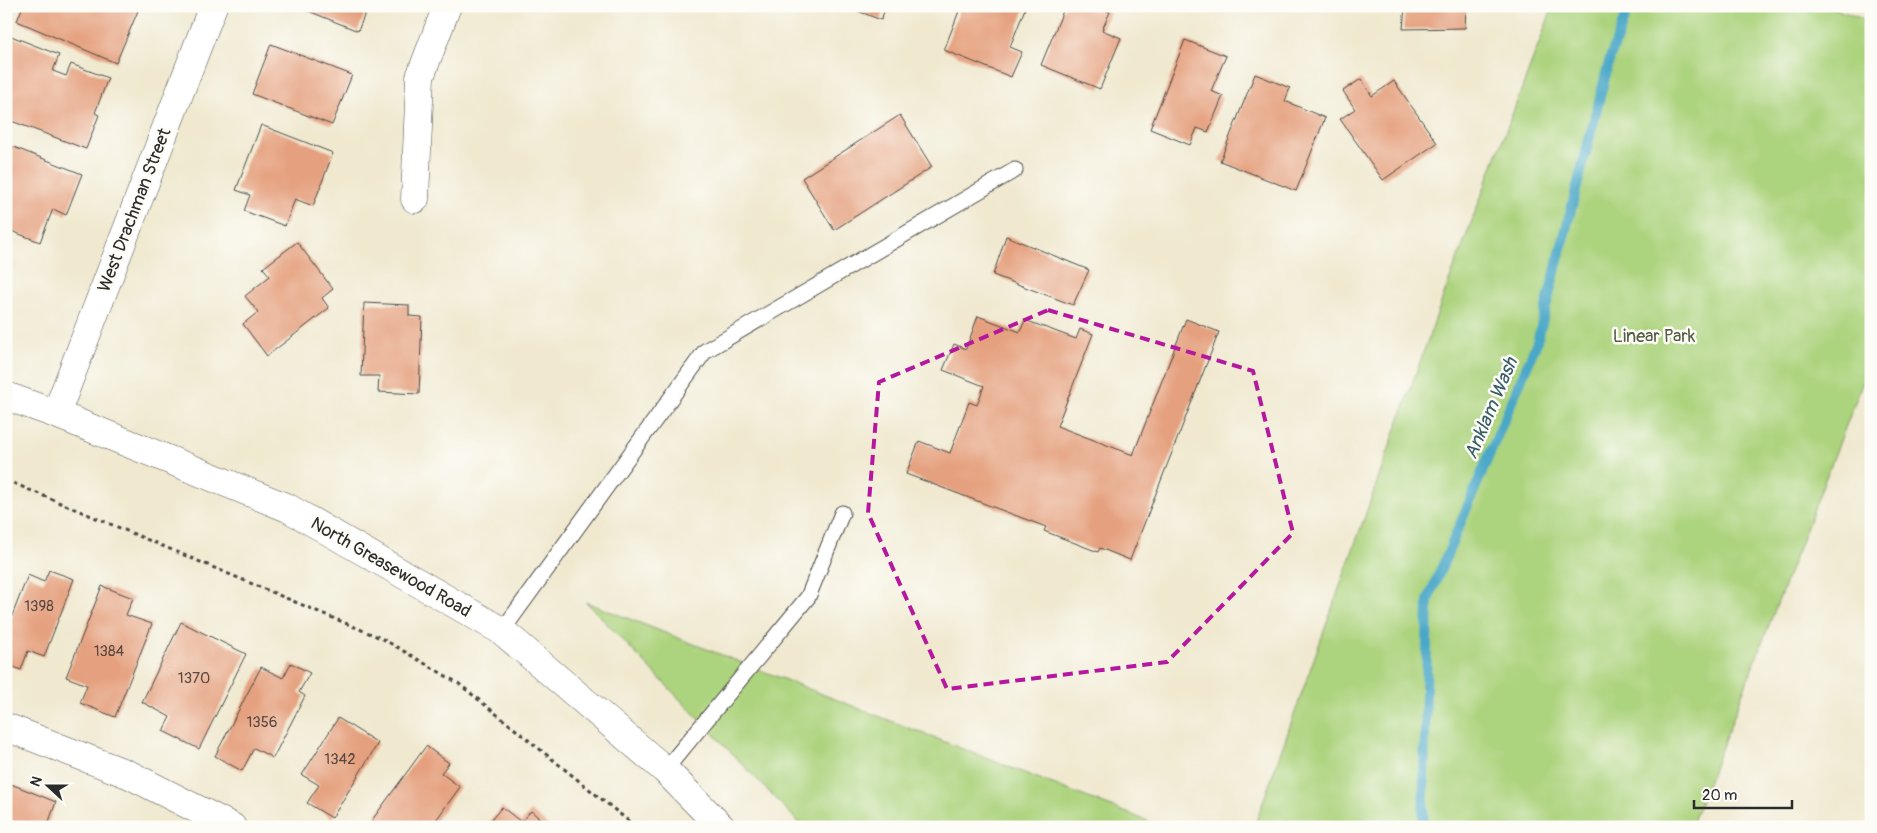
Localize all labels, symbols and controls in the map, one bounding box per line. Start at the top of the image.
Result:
street label: West Drachman Street [93,124,177,295]
park label: Linear Park [1613,325,1696,348]
water label: Anklam Wash [1459,353,1523,463]
street label: North Greasewood Road [306,512,475,623]
house number: 1398 [24,597,54,616]
house number: 1384 [94,642,125,661]
house number: 1370 [178,669,210,688]
house number: 1356 [246,713,278,732]
house number: 1342 [324,750,356,769]
north arrow [22,760,72,810]
text: N [27,774,46,789]
scale bar [1694,778,1792,810]
text: 20 m [1702,786,1737,805]

